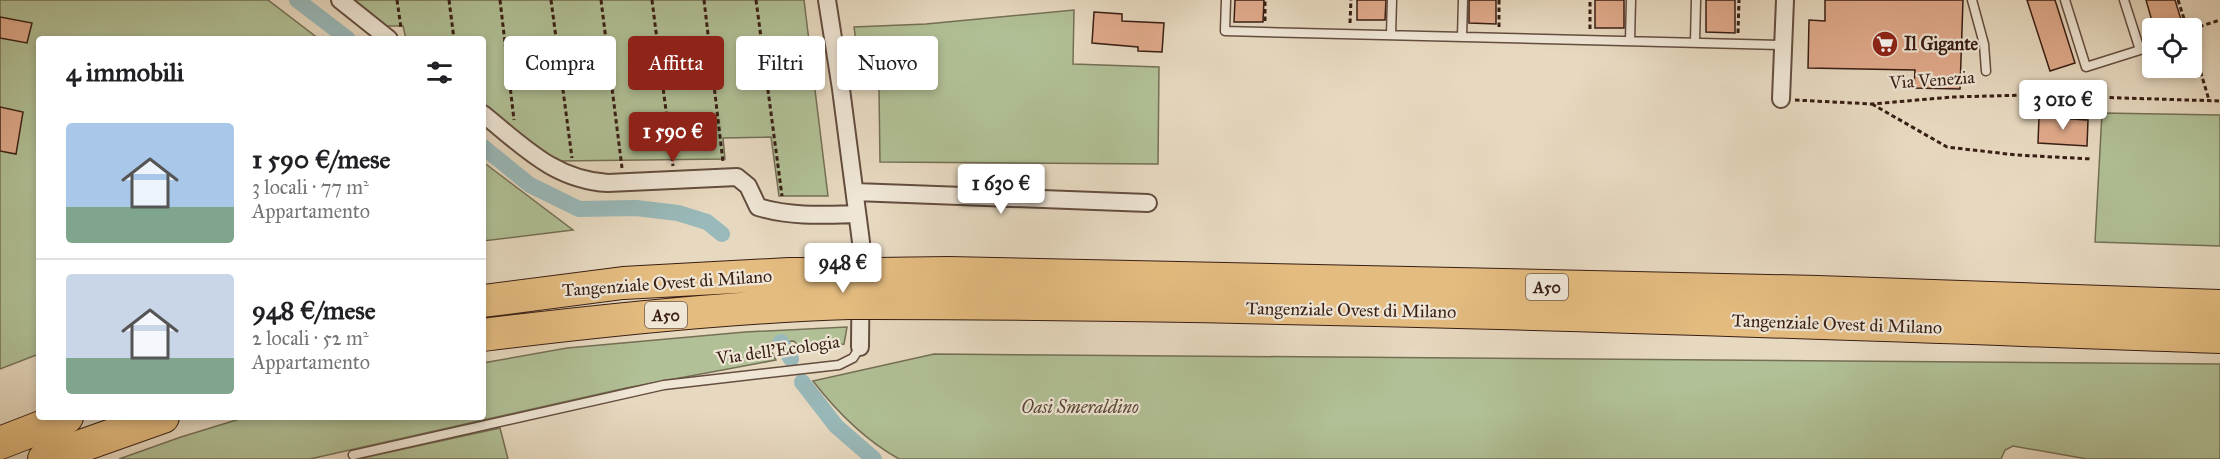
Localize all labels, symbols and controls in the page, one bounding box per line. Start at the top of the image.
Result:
map controls [2142,18,2202,78]
button: locate [2142,18,2202,78]
supermarket icon: Il Gigante [1870,29,1900,59]
place label: Il Gigante [1904,33,1979,56]
chip: Compra [504,36,616,90]
chip: Affitta [628,36,724,90]
chip: Filtri [736,36,825,90]
chip: Nuovo [837,36,938,90]
text: 4 immobili [66,56,184,88]
icon: filters [423,56,456,89]
street label: Via Venezia [1887,66,1976,94]
pin: 3 010 € [2008,80,2118,131]
text: 3 010 € [2033,87,2093,111]
pin: 1 590 € [618,112,728,163]
text: 1 590 € [643,119,703,143]
text: 1 590 €/mese [252,143,390,175]
icon: home [114,147,186,219]
pin: 1 630 € [946,164,1056,215]
text: 1 630 € [972,171,1030,195]
text: 3 locali · 77 m² [252,175,369,199]
text: Appartamento [252,199,370,223]
pin: 948 € [801,243,885,294]
text: 948 € [819,250,867,274]
street label: Tangenziale Ovest di Milano [561,265,773,302]
road number: A50 [1526,274,1568,300]
text: 948 €/mese [252,294,376,326]
street label: Tangenziale Ovest di Milano [1246,297,1456,324]
icon: home [114,298,186,370]
road number: A50 [645,302,687,328]
street label: Tangenziale Ovest di Milano [1731,309,1943,340]
text: 2 locali · 52 m² [252,326,369,350]
street label: Via dell'Ecologia [714,330,842,371]
text: Appartamento [252,350,370,374]
park label: Oasi Smeraldino [1021,396,1139,418]

